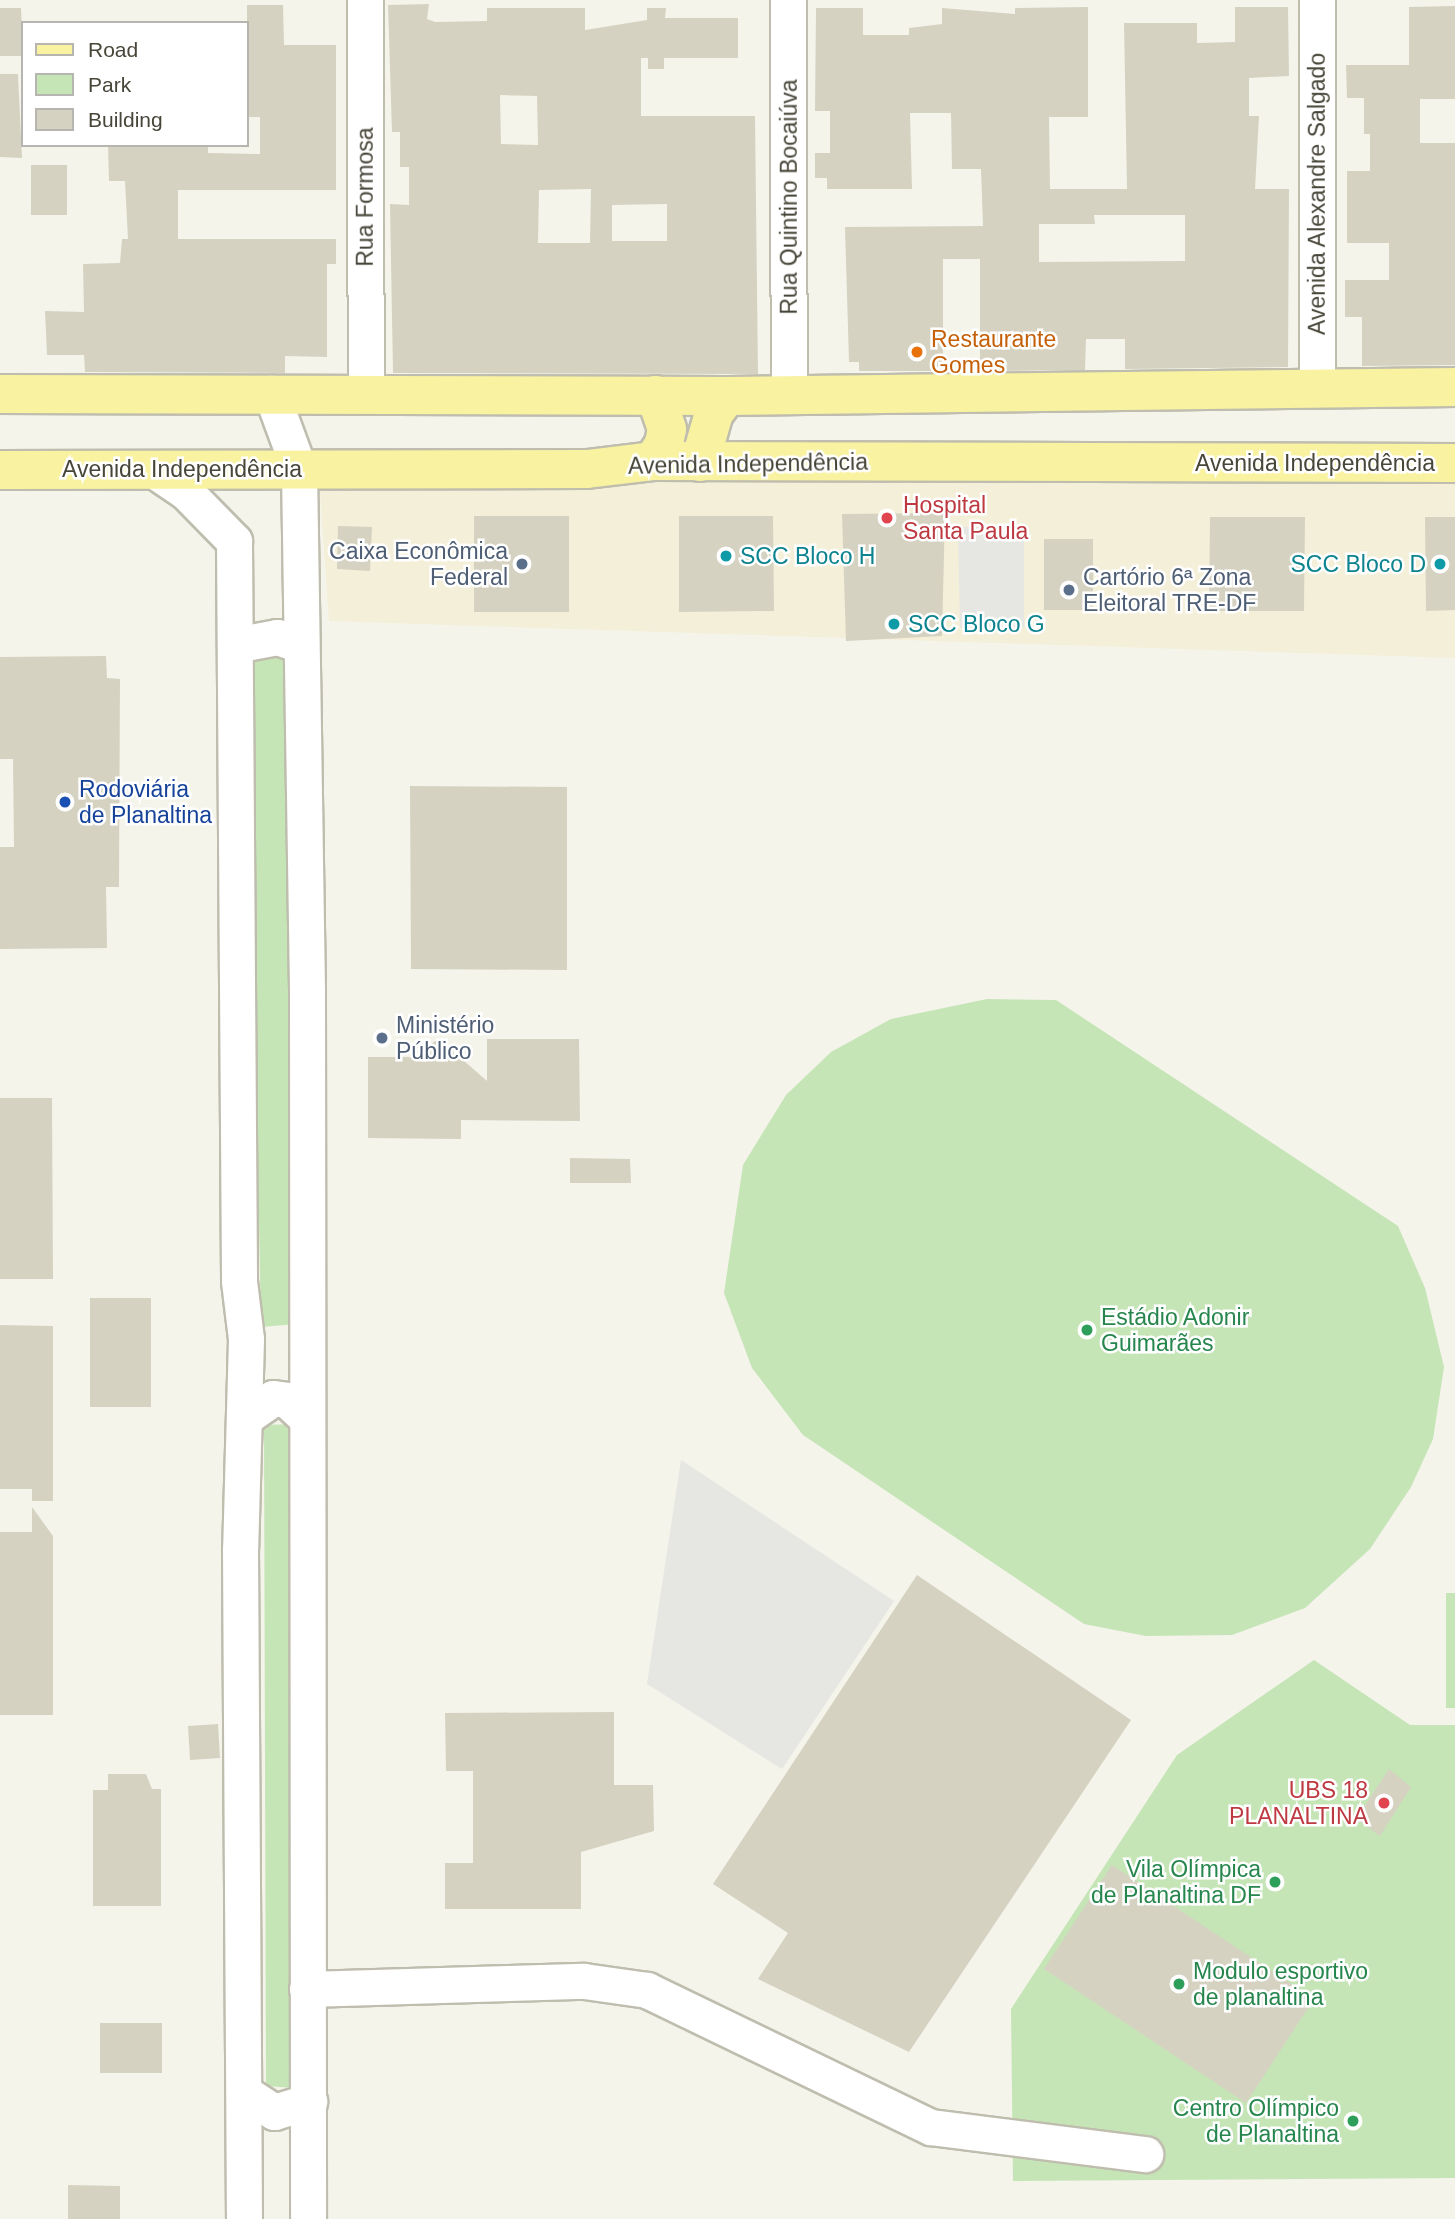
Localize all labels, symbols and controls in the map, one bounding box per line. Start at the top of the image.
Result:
legend [21,21,248,147]
text: Road [88,38,138,61]
street label: Avenida Alexandre Salgado [1303,52,1331,336]
text: Park [88,73,131,96]
street label: Rua Quintino Bocaiúva [775,79,803,315]
text: Building [88,108,163,131]
street label: Rua Formosa [351,127,379,267]
place label: Restaurante Gomes [931,325,1056,379]
marker: Restaurante Gomes [909,344,925,360]
street label: Avenida Independência [628,448,868,480]
street label: Avenida Independência [1195,449,1435,477]
street label: Avenida Independência [62,455,302,483]
place label: Hospital Santa Paula [903,491,1028,545]
marker: Hospital Santa Paula [877,508,897,528]
place label: Caixa Econômica Federal [329,537,508,591]
place label: SCC Bloco H [740,542,875,570]
marker: SCC Bloco H [718,548,734,564]
place label: SCC Bloco D [1291,550,1426,578]
marker: Caixa Econômica Federal [514,556,530,572]
marker: SCC Bloco D [1432,556,1448,572]
place label: Cartório 6ª Zona Eleitoral TRE-DF [1083,563,1257,617]
marker: Cartório 6ª Zona Eleitoral TRE-DF [1061,582,1077,598]
place label: SCC Bloco G [908,610,1045,638]
marker: SCC Bloco G [886,616,902,632]
place label: Rodoviária de Planaltina [79,775,212,829]
marker: Rodoviária de Planaltina [57,794,73,810]
place label: Ministério Público [396,1011,494,1065]
marker: Ministério Público [374,1030,390,1046]
place label: Estádio Adonir Guimarães [1101,1303,1251,1357]
marker: Estádio Adonir Guimarães [1079,1322,1095,1338]
place label: UBS 18 PLANALTINA [1229,1776,1368,1830]
marker: UBS 18 PLANALTINA [1374,1793,1394,1813]
place label: Vila Olímpica de Planaltina DF [1091,1855,1261,1909]
marker: Vila Olímpica de Planaltina DF [1267,1874,1283,1890]
place label: Modulo esportivo de planaltina [1193,1957,1368,2011]
marker: Modulo esportivo de planaltina [1171,1976,1187,1992]
place label: Centro Olímpico de Planaltina [1173,2094,1339,2148]
marker: Centro Olímpico de Planaltina [1345,2113,1361,2129]

